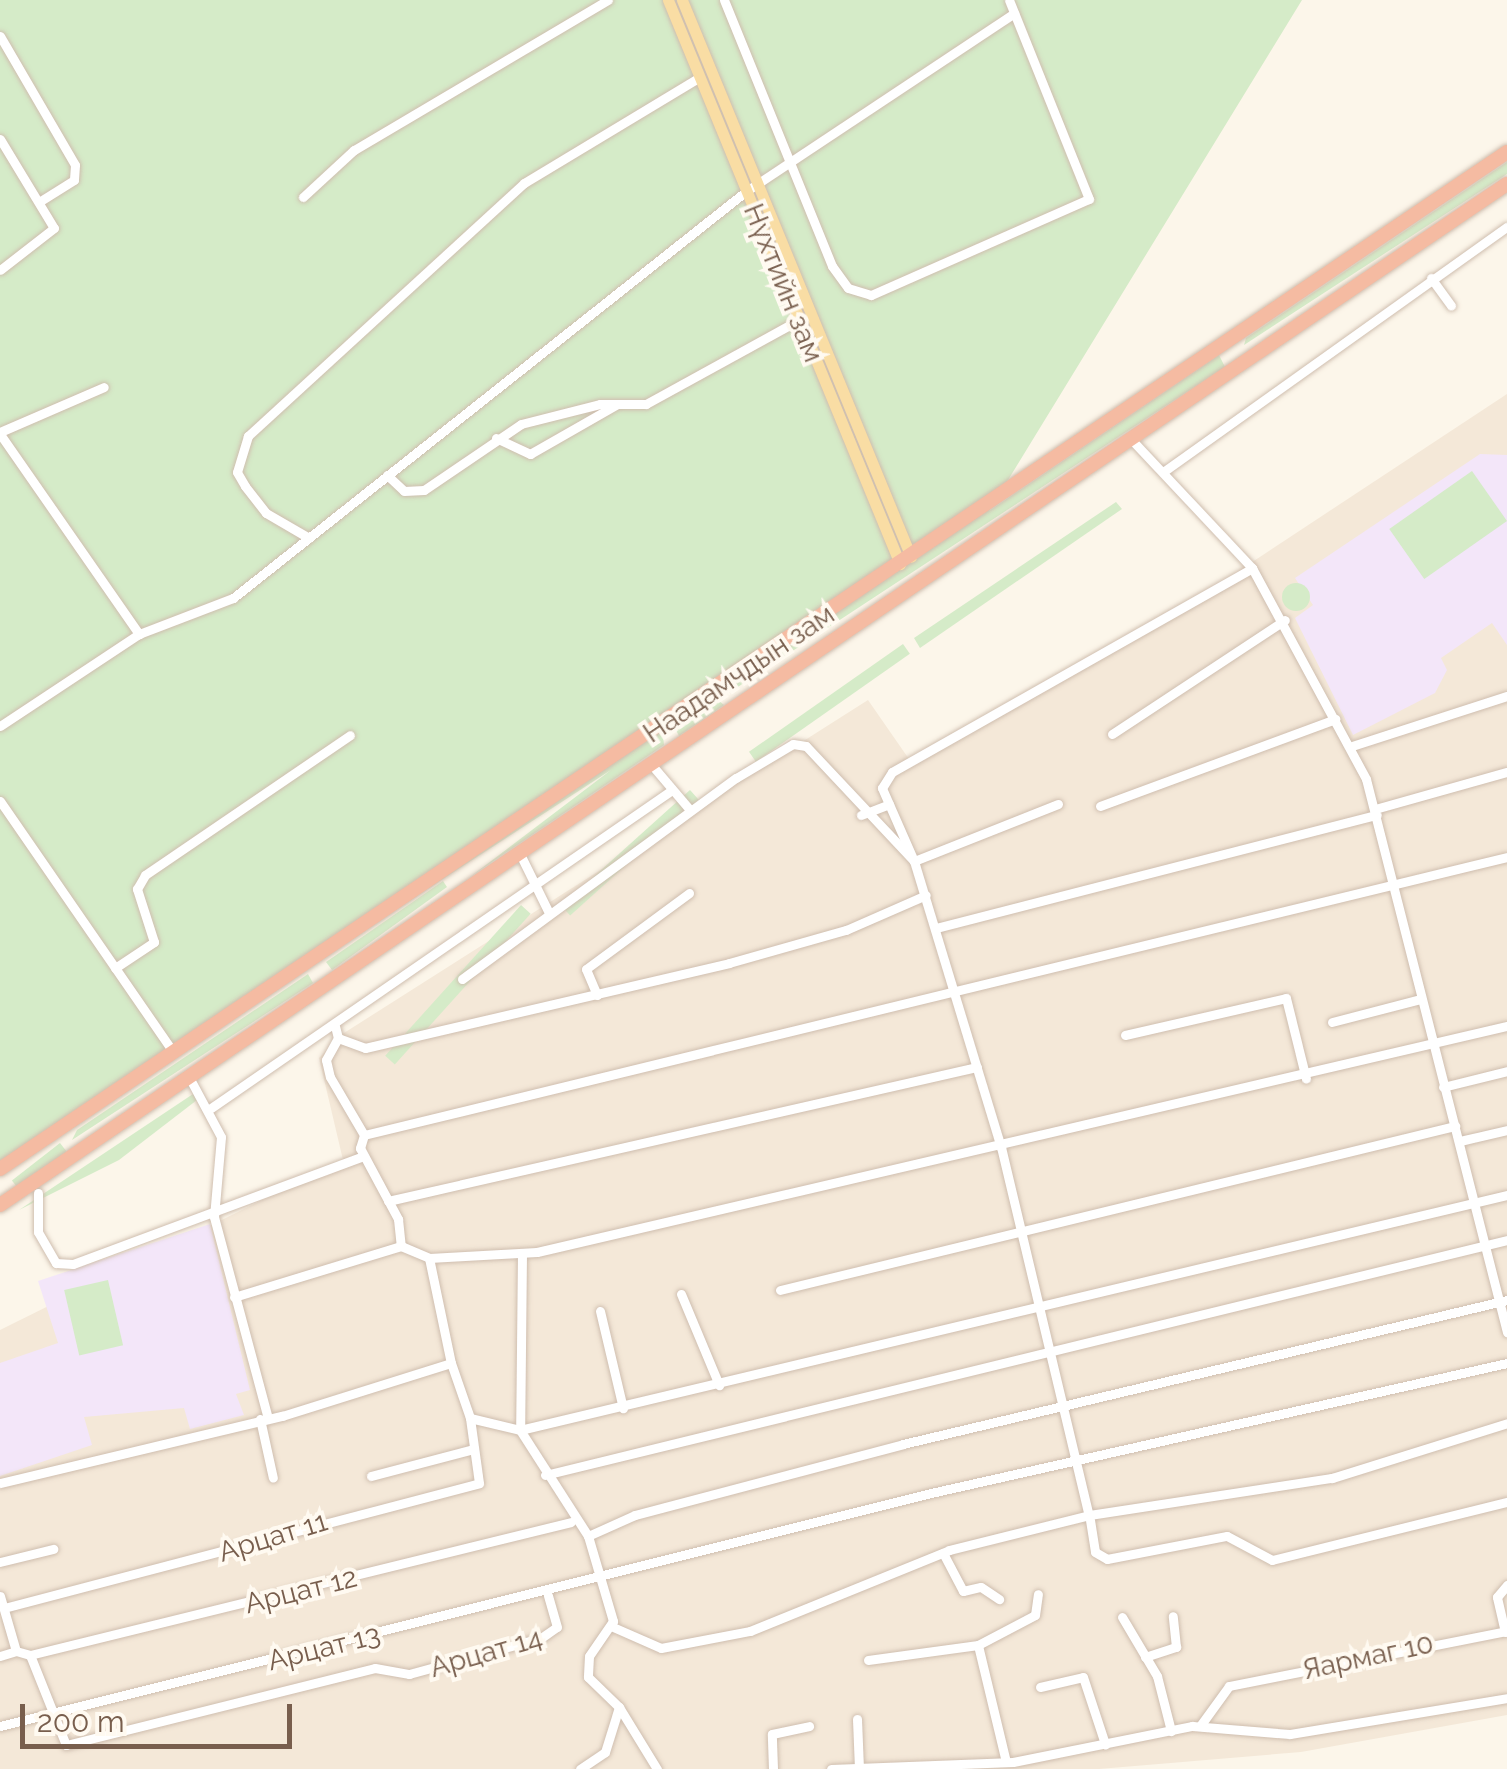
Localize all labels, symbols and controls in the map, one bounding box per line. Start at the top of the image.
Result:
street label: Нүхтийн зам [736,199,830,367]
street label: Наадамчдын зам [637,598,841,750]
street label: Арцат 11 [215,1505,331,1569]
street label: Арцат 12 [241,1561,361,1621]
street label: Арцат 13 [264,1618,384,1678]
street label: Арцат 14 [426,1621,546,1685]
street label: Яармаг 10 [1300,1627,1436,1687]
scale bar [25,1684,298,1746]
text: 200 m [37,1704,125,1739]

